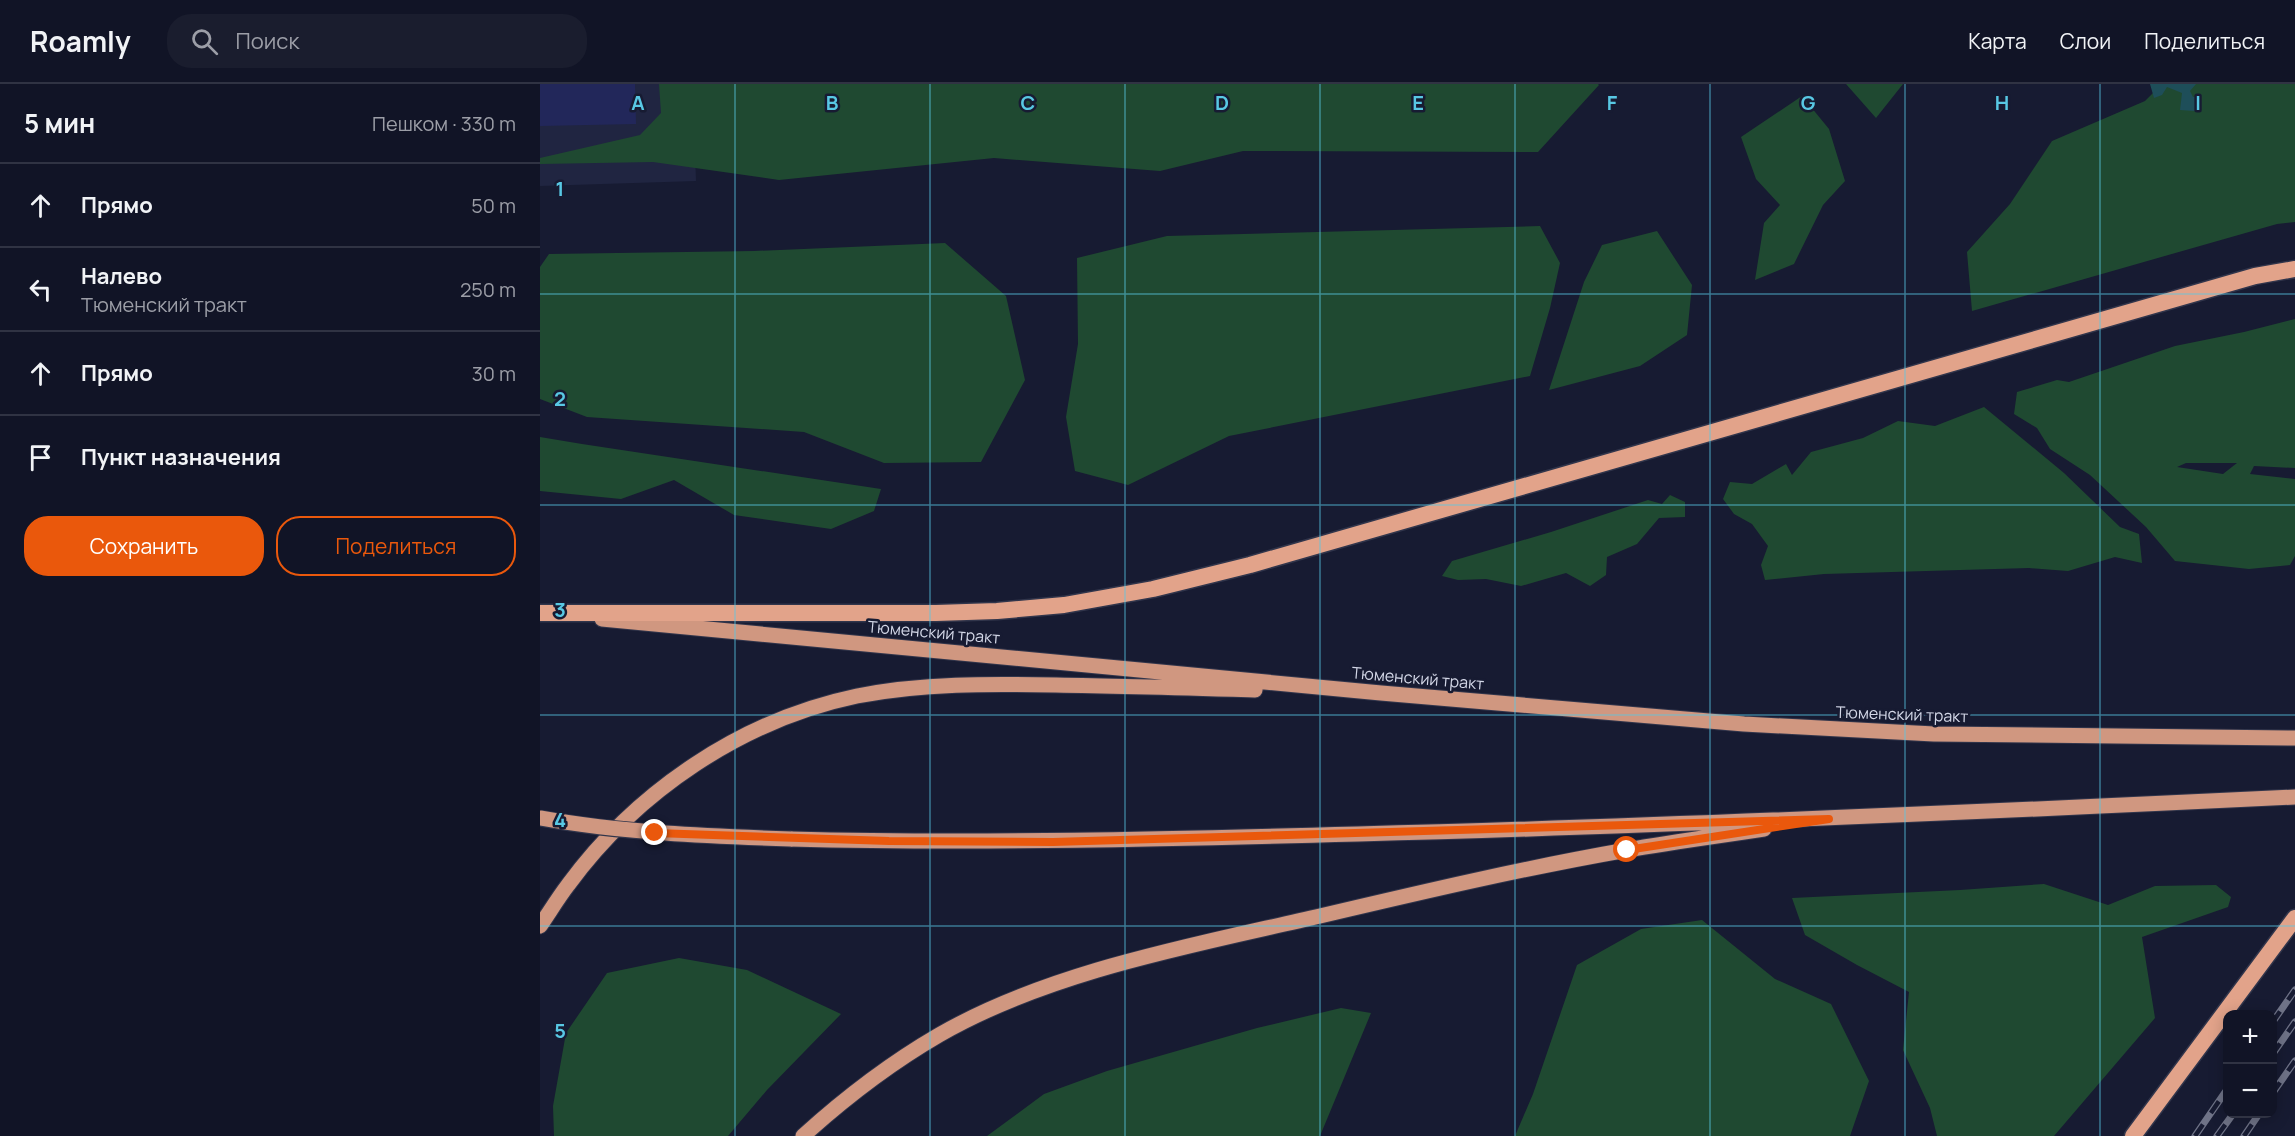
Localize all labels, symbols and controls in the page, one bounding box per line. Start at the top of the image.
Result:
search box [167,14,587,68]
text: Roamly [30,22,131,60]
icon: search [188,25,221,58]
text: Поиск [236,26,299,56]
text: Карта [1968,27,2027,55]
text: Слои [2060,27,2111,55]
text: Поделиться [2144,27,2265,55]
text: A [631,89,645,116]
text: B [826,89,839,116]
text: C [1021,89,1035,116]
text: D [1215,89,1229,116]
text: E [1412,89,1424,116]
text: F [1607,89,1618,116]
text: G [1801,89,1816,116]
text: H [1995,89,2009,116]
text: I [2195,89,2201,116]
text: 5 мин [24,105,95,141]
text: Пешком · 330 m [372,110,516,137]
text: 1 [556,175,564,202]
icon: ahead [24,189,57,222]
text: Прямо [81,190,153,220]
text: 50 m [471,192,516,219]
text: Налево [81,261,162,291]
icon: left [24,273,57,306]
text: 250 m [460,276,516,303]
text: Тюменский тракт [81,291,247,318]
icon: ahead [24,357,57,390]
text: Прямо [81,358,153,388]
text: 30 m [472,360,516,387]
text: 2 [554,385,566,412]
icon: arrive [24,441,57,474]
text: Пункт назначения [81,442,281,472]
button: Сохранить [24,516,264,576]
button: Поделиться [276,516,516,576]
text: 3 [554,596,566,623]
street label: Тюменский тракт [867,615,1001,649]
street label: Тюменский тракт [1351,661,1485,695]
street label: Тюменский тракт [1835,701,1969,727]
text: 4 [554,806,566,833]
route end [641,819,667,845]
route start [1613,836,1639,862]
map controls [2223,1010,2277,1118]
button: + [2223,1010,2277,1064]
text: 5 [554,1017,566,1044]
button: − [2223,1064,2277,1118]

